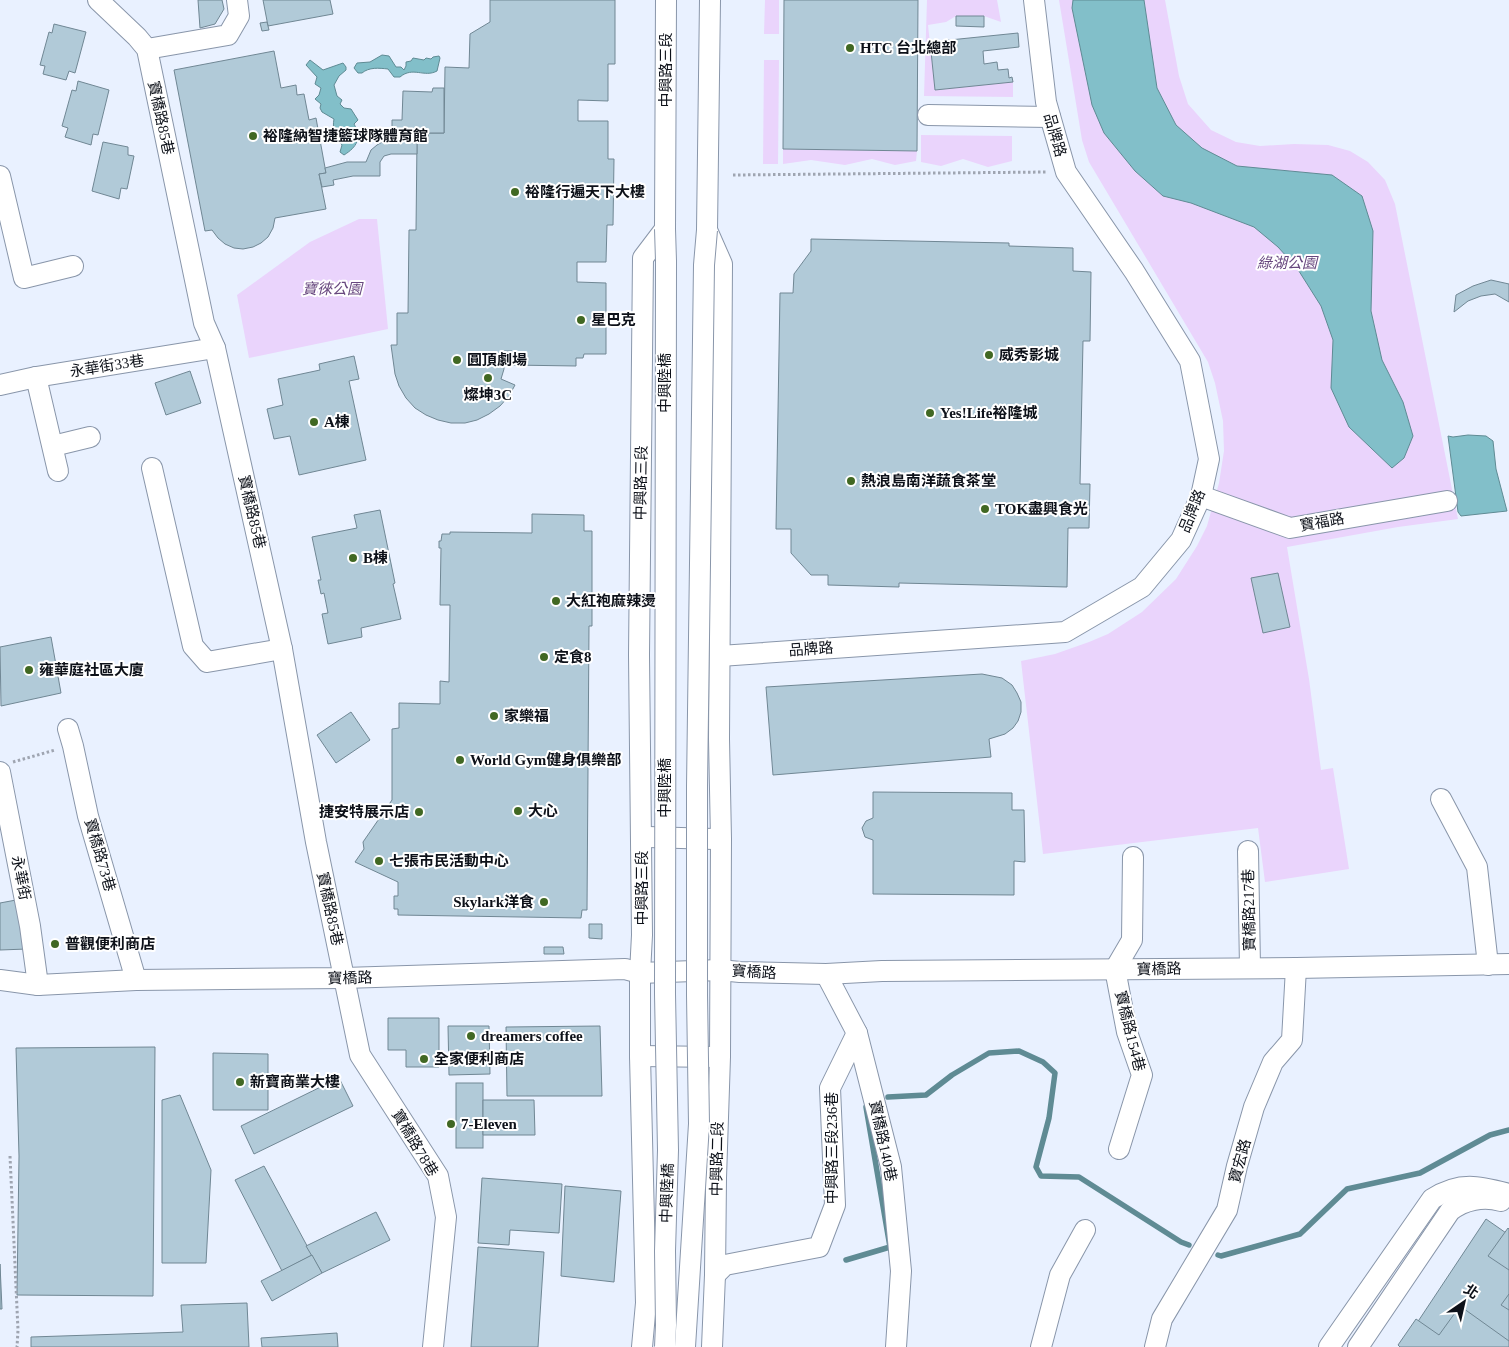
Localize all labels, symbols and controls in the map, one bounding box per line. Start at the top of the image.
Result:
street label: 中興路三段 [658,32,674,108]
place label: HTC 台北總部 [860,39,956,56]
marker: HTC 台北總部 [844,42,856,54]
street label: 寶橋路85巷 [145,79,178,156]
street label: 品牌路 [1041,111,1070,159]
place label: 裕隆納智捷籃球隊體育館 [263,128,428,144]
marker: 裕隆納智捷籃球隊體育館 [247,130,259,142]
place label: 裕隆行遍天下大樓 [525,184,645,200]
marker: 裕隆行遍天下大樓 [509,186,521,198]
park label: 綠湖公園 [1257,255,1319,271]
park label: 寶徠公園 [302,281,364,297]
place label: 星巴克 [591,312,636,328]
marker: 星巴克 [575,314,587,326]
place label: 威秀影城 [999,346,1059,363]
marker: 威秀影城 [983,349,995,361]
street label: 永華街33巷 [69,352,145,380]
place label: 圓頂劇場 [467,352,527,368]
street label: 中興陸橋 [657,353,673,413]
marker: 圓頂劇場 [451,354,463,366]
marker: 燦坤3C [482,372,494,384]
place label: 燦坤3C [464,387,512,403]
place label: Yes!Life裕隆城 [940,404,1038,421]
marker: Yes!Life裕隆城 [924,407,936,419]
place label: A棟 [324,413,350,430]
marker: A棟 [308,416,320,428]
street label: 中興路三段 [632,445,650,521]
place label: 熱浪島南洋蔬食茶堂 [861,472,996,489]
street label: 寶橋路85巷 [236,473,269,550]
marker: 熱浪島南洋蔬食茶堂 [845,475,857,487]
street label: 品牌路 [1175,487,1208,535]
place label: TOK盡興食光 [995,501,1088,517]
marker: TOK盡興食光 [979,503,991,515]
street label: 寶福路 [1298,509,1346,534]
place label: B棟 [363,549,388,566]
marker: B棟 [347,552,359,564]
place label: 大紅袍麻辣燙 [566,592,656,609]
marker: 大紅袍麻辣燙 [550,595,562,607]
street label: 品牌路 [788,638,834,659]
place label: 定食8 [554,649,592,665]
marker: 定食8 [538,651,550,663]
place label: 雍華庭社區大廈 [39,661,144,678]
marker: 雍華庭社區大廈 [23,664,35,676]
place label: 家樂福 [504,708,549,724]
marker: 家樂福 [488,710,500,722]
place label: World Gym健身俱樂部 [470,752,621,768]
marker: World Gym健身俱樂部 [454,754,466,766]
street label: 中興陸橋 [657,758,673,818]
place label: 捷安特展示店 [319,803,409,820]
place label: 大心 [528,803,558,819]
marker: 大心 [512,805,524,817]
marker: 捷安特展示店 [413,806,425,818]
street label: 寶橋路73巷 [82,816,119,893]
street label: 中興路三段 [634,850,650,926]
place label: 七張市民活動中心 [389,853,509,869]
street label: 永華街 [9,854,33,902]
marker: 七張市民活動中心 [373,855,385,867]
street label: 寶橋路217巷 [1239,869,1258,951]
street label: 寶橋路85巷 [314,870,347,947]
place label: Skylark洋食 [453,894,534,910]
marker: Skylark洋食 [538,896,550,908]
place label: 普觀便利商店 [65,935,155,952]
marker: 普觀便利商店 [49,938,61,950]
street label: 寶橋路 [1136,960,1182,977]
street label: 寶橋路 [731,962,777,981]
street label: 寶橋路 [327,969,373,986]
street label: 寶橋路154巷 [1112,989,1149,1073]
place label: dreamers coffee [481,1028,583,1044]
marker: dreamers coffee [465,1030,477,1042]
place label: 全家便利商店 [434,1050,524,1067]
marker: 全家便利商店 [418,1053,430,1065]
place label: 新寶商業大樓 [250,1073,340,1090]
marker: 新寶商業大樓 [234,1076,246,1088]
street label: 中興路三段236巷 [824,1092,840,1204]
street label: 寶橋路140巷 [867,1099,900,1183]
street label: 寶橋路78巷 [389,1106,442,1179]
place label: 7-Eleven [461,1116,517,1132]
marker: 7-Eleven [445,1118,457,1130]
street label: 中興路二段 [708,1121,726,1197]
street label: 寶宏路 [1225,1137,1254,1185]
street label: 中興陸橋 [658,1163,676,1223]
north arrow [1439,1277,1489,1327]
text: 北 [1461,1282,1481,1302]

